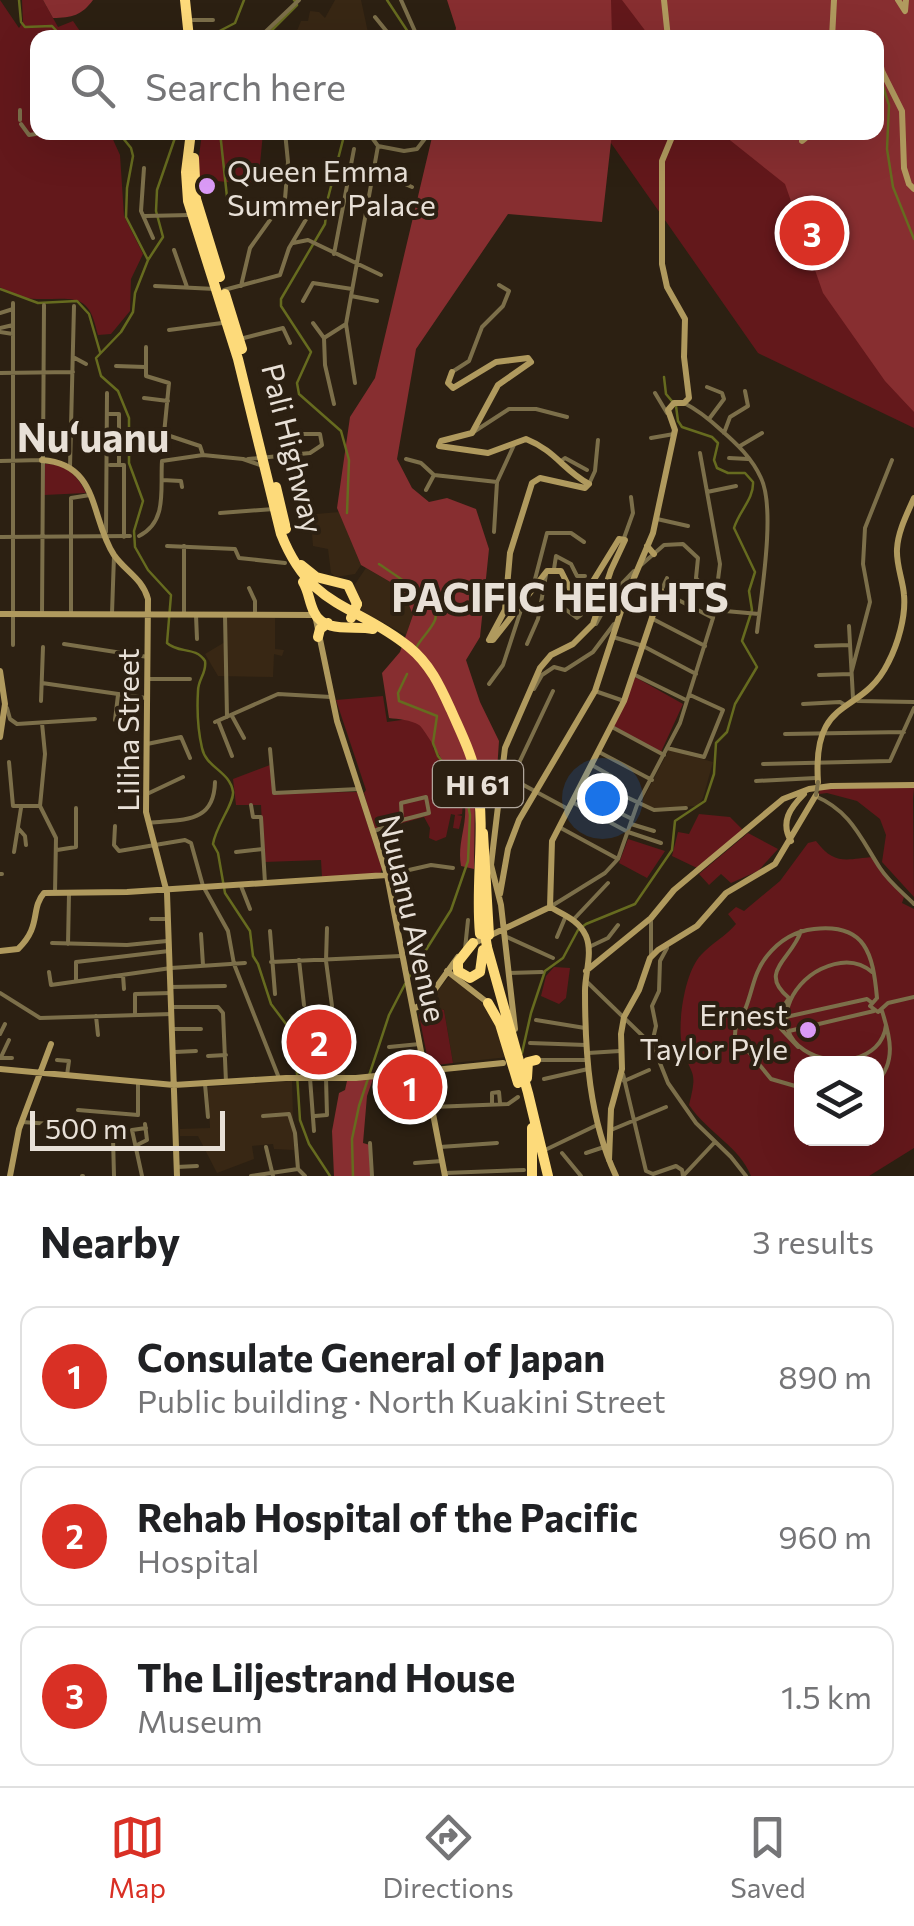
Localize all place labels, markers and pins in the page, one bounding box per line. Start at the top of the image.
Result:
place label: Queen Emma Summer Palace [227,151,436,222]
marker: Queen Emma Summer Palace [196,175,218,197]
pin: 3 [780,196,844,270]
place label: Ernest Taylor Pyle [639,995,788,1066]
pin: 2 [286,1004,352,1080]
marker: Ernest Taylor Pyle [797,1019,819,1041]
pin: 1 [378,1050,442,1124]

